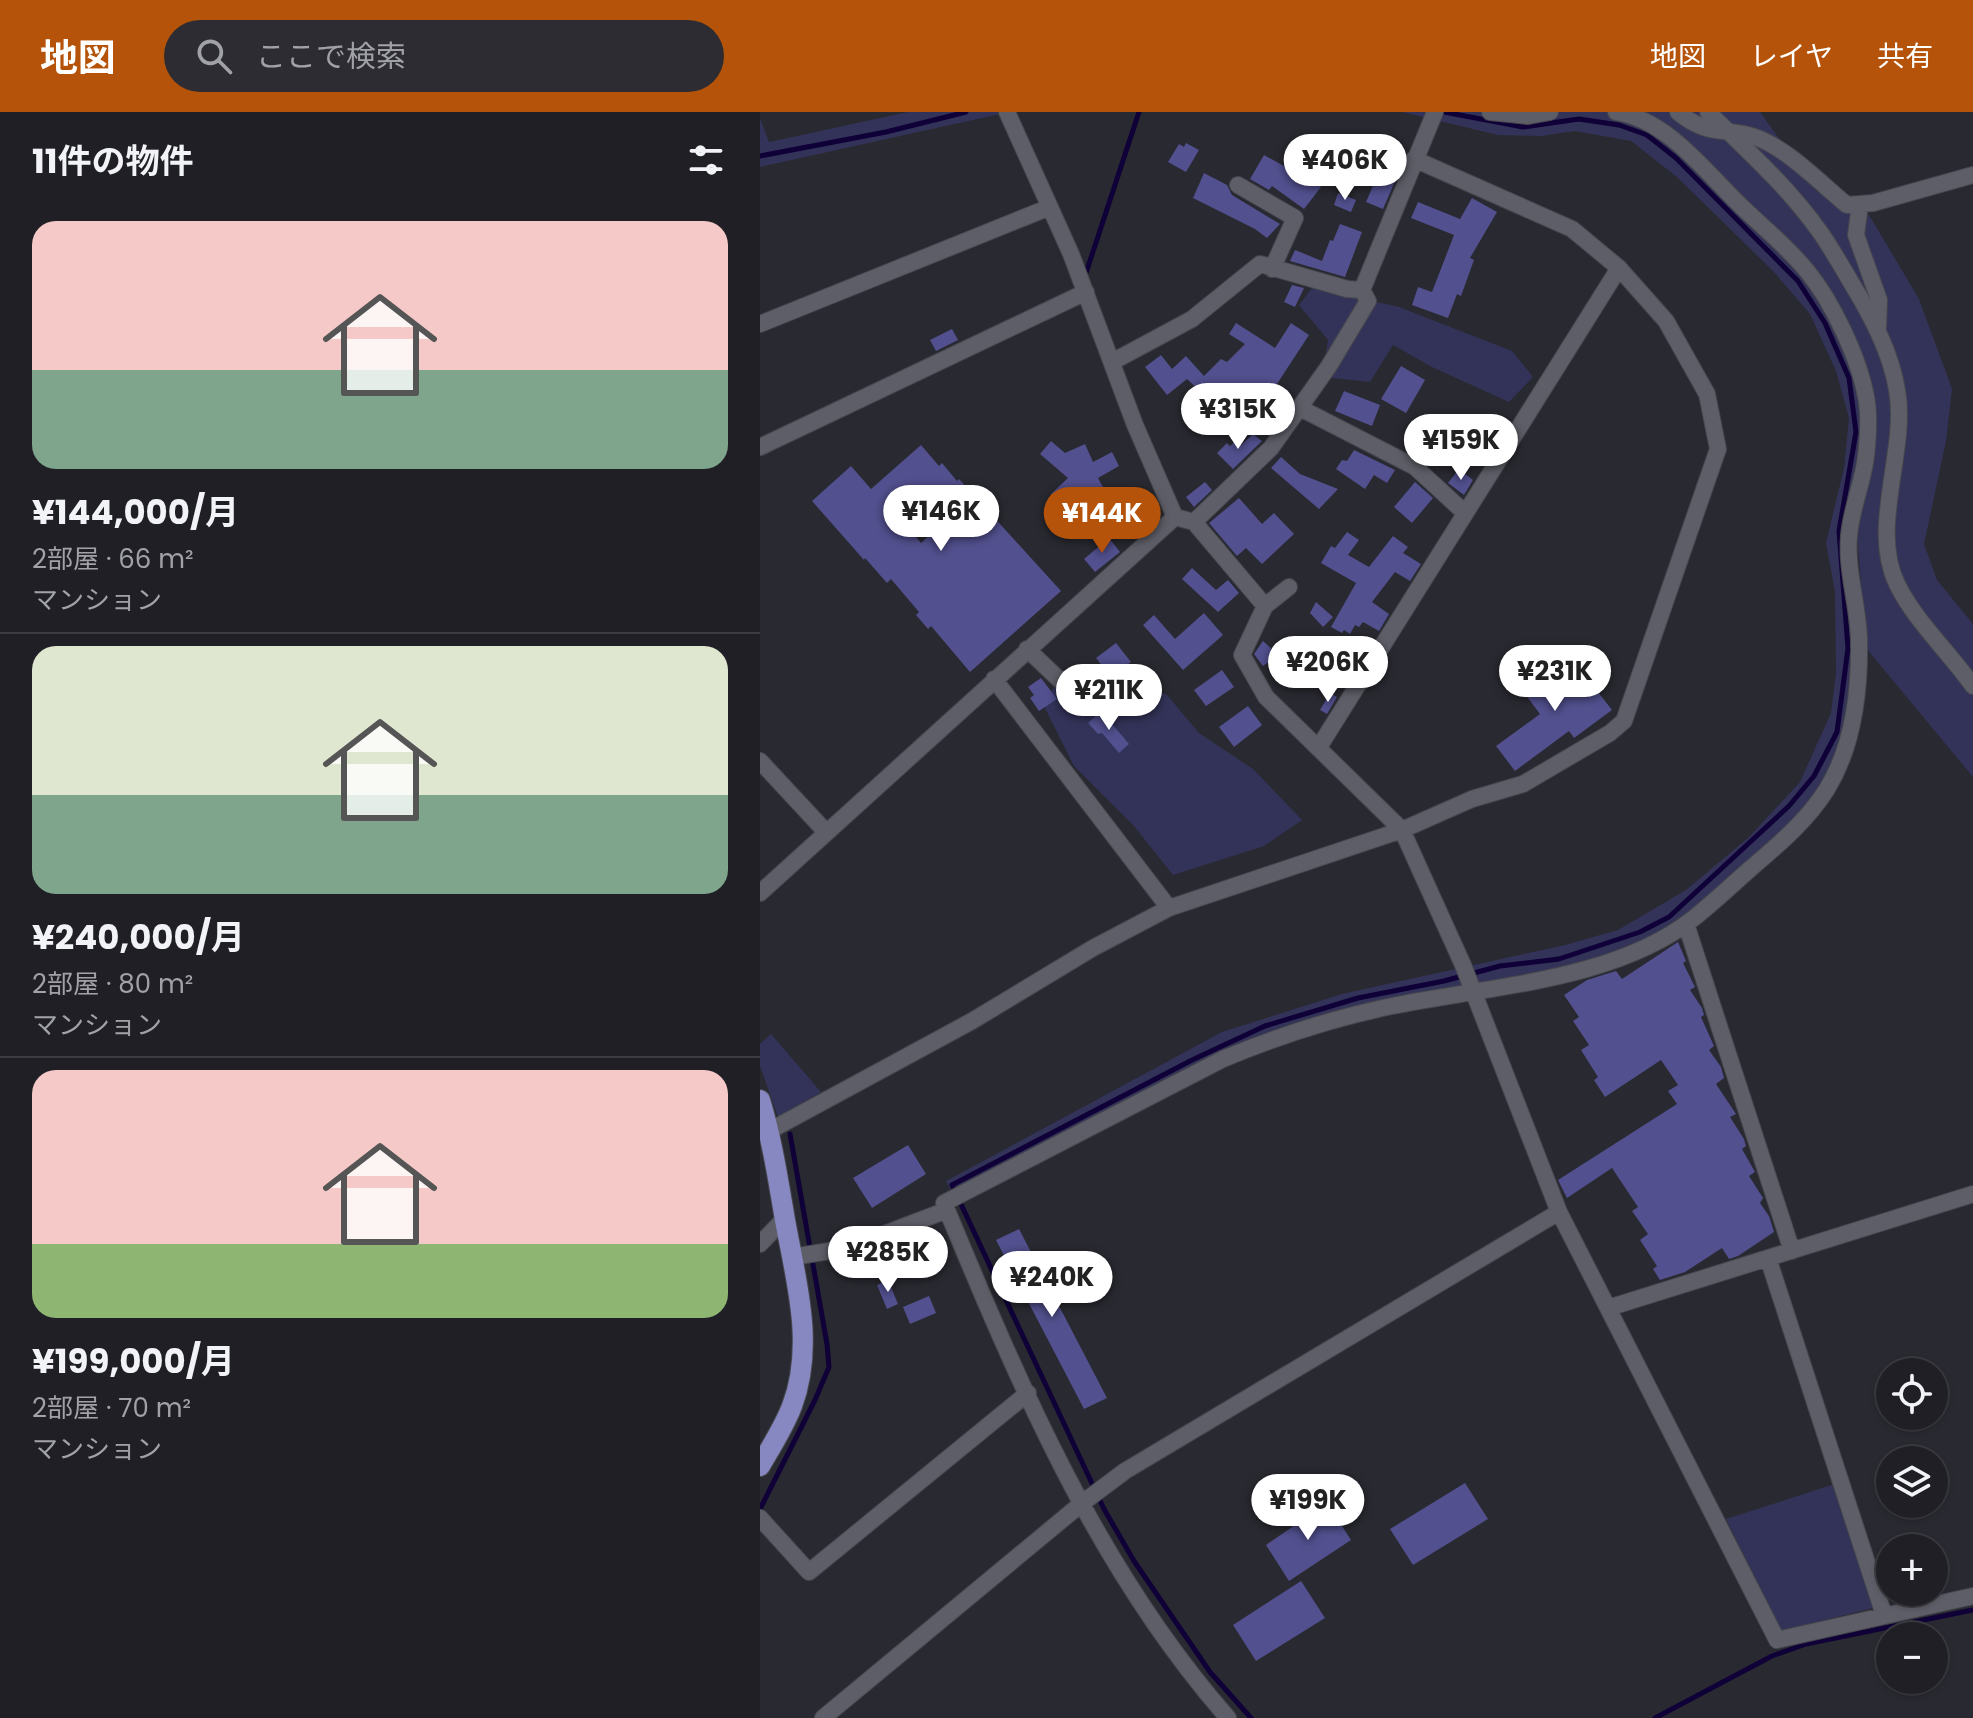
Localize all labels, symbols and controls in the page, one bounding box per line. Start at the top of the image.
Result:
search box [164,20,724,92]
text: 地図 [40,31,116,84]
icon: search [192,34,236,78]
text: ここで検索 [256,35,406,78]
text: 地図 [1650,37,1706,76]
text: レイヤ [1750,37,1833,76]
text: 共有 [1877,37,1933,76]
pin: ¥406K [1289,134,1401,202]
text: 11件の物件 [32,137,194,185]
icon: filters [684,138,728,182]
text: ¥406K [1302,142,1388,178]
icon: home [308,273,452,417]
pin: ¥315K [1182,383,1294,451]
text: ¥315K [1199,391,1277,427]
pin: ¥159K [1405,414,1517,482]
text: ¥159K [1422,422,1500,458]
pin: ¥146K [885,485,997,553]
pin: ¥144K [1046,487,1158,555]
text: ¥144,000/月 [32,488,239,536]
text: ¥146K [901,493,981,529]
text: ¥144K [1062,495,1142,531]
text: 2部屋 · 66 m² [32,541,194,577]
text: マンション [32,582,162,618]
pin: ¥206K [1272,636,1384,704]
text: ¥206K [1286,644,1370,680]
pin: ¥231K [1499,645,1611,713]
text: ¥231K [1517,653,1593,689]
pin: ¥211K [1053,664,1165,732]
text: ¥211K [1074,672,1144,708]
icon: home [308,698,452,842]
text: ¥240,000/月 [32,913,245,961]
text: 2部屋 · 80 m² [32,966,193,1002]
text: マンション [32,1007,162,1043]
icon: home [308,1122,452,1266]
pin: ¥285K [832,1226,944,1294]
text: ¥285K [846,1234,930,1270]
pin: ¥240K [996,1251,1108,1319]
text: ¥240K [1010,1259,1094,1295]
text: ¥199,000/月 [32,1337,235,1385]
map controls [1876,1358,1948,1694]
button: locate [1876,1358,1948,1430]
text: 2部屋 · 70 m² [32,1390,191,1426]
text: マンション [32,1431,162,1467]
button: layers [1876,1446,1948,1518]
pin: ¥199K [1252,1474,1364,1542]
text: ¥199K [1269,1482,1347,1518]
button: + [1876,1534,1948,1606]
button: − [1876,1622,1948,1694]

